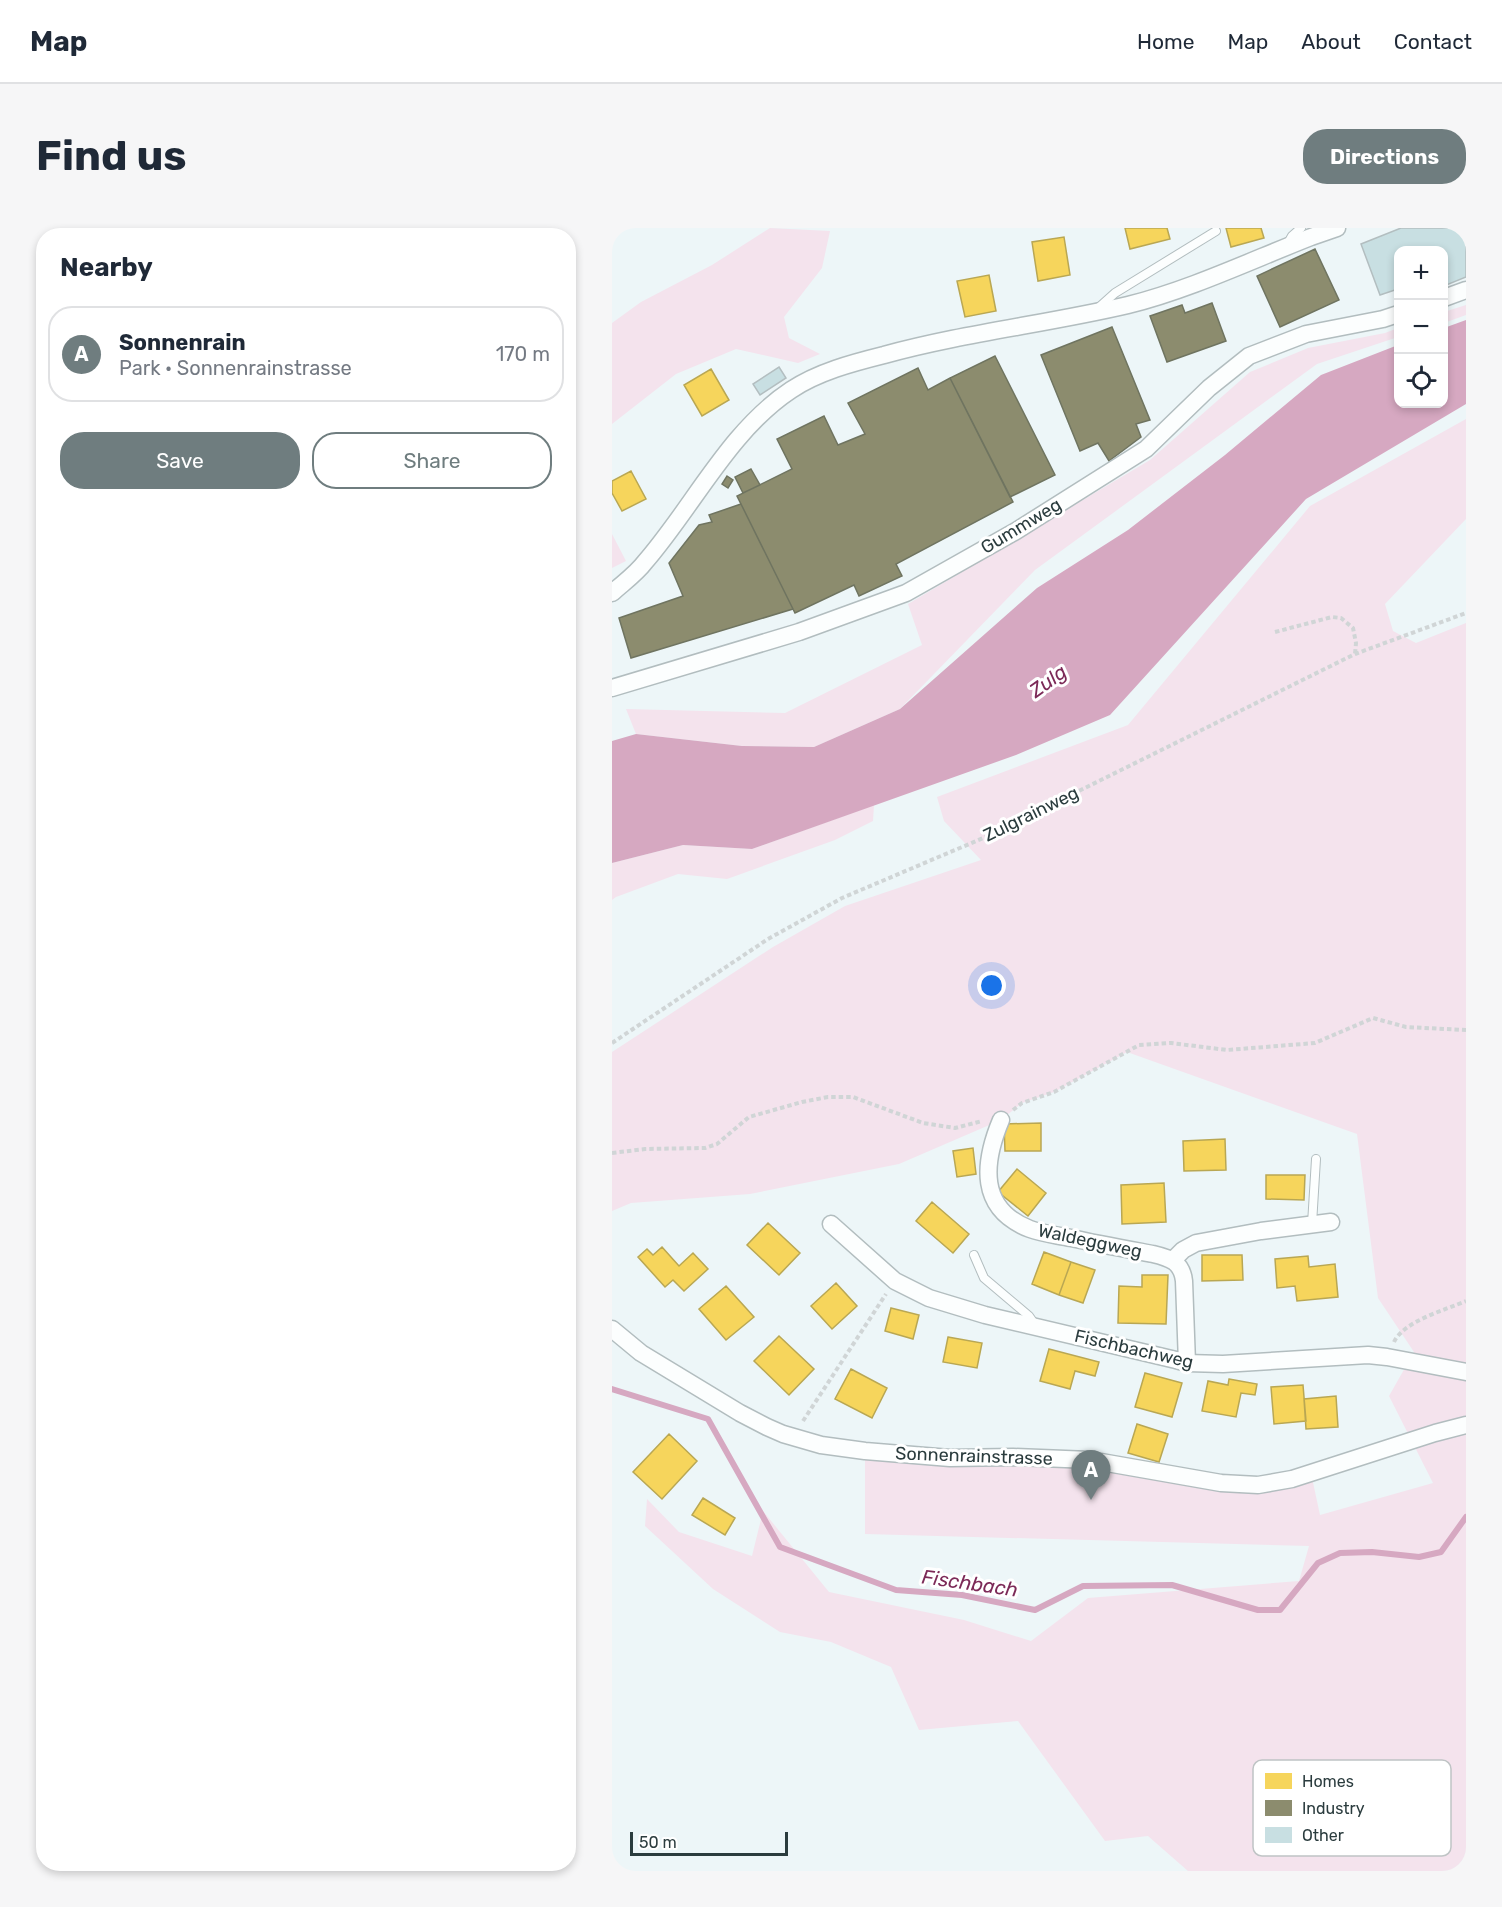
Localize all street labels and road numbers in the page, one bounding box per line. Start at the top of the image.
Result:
street label: Gummweg [977,493,1065,559]
street label: Zulgrainweg [980,781,1082,847]
street label: Waldeggweg [1036,1219,1144,1263]
street label: Fischbachweg [1072,1325,1196,1373]
street label: Sonnenrainstrasse [895,1442,1053,1470]

